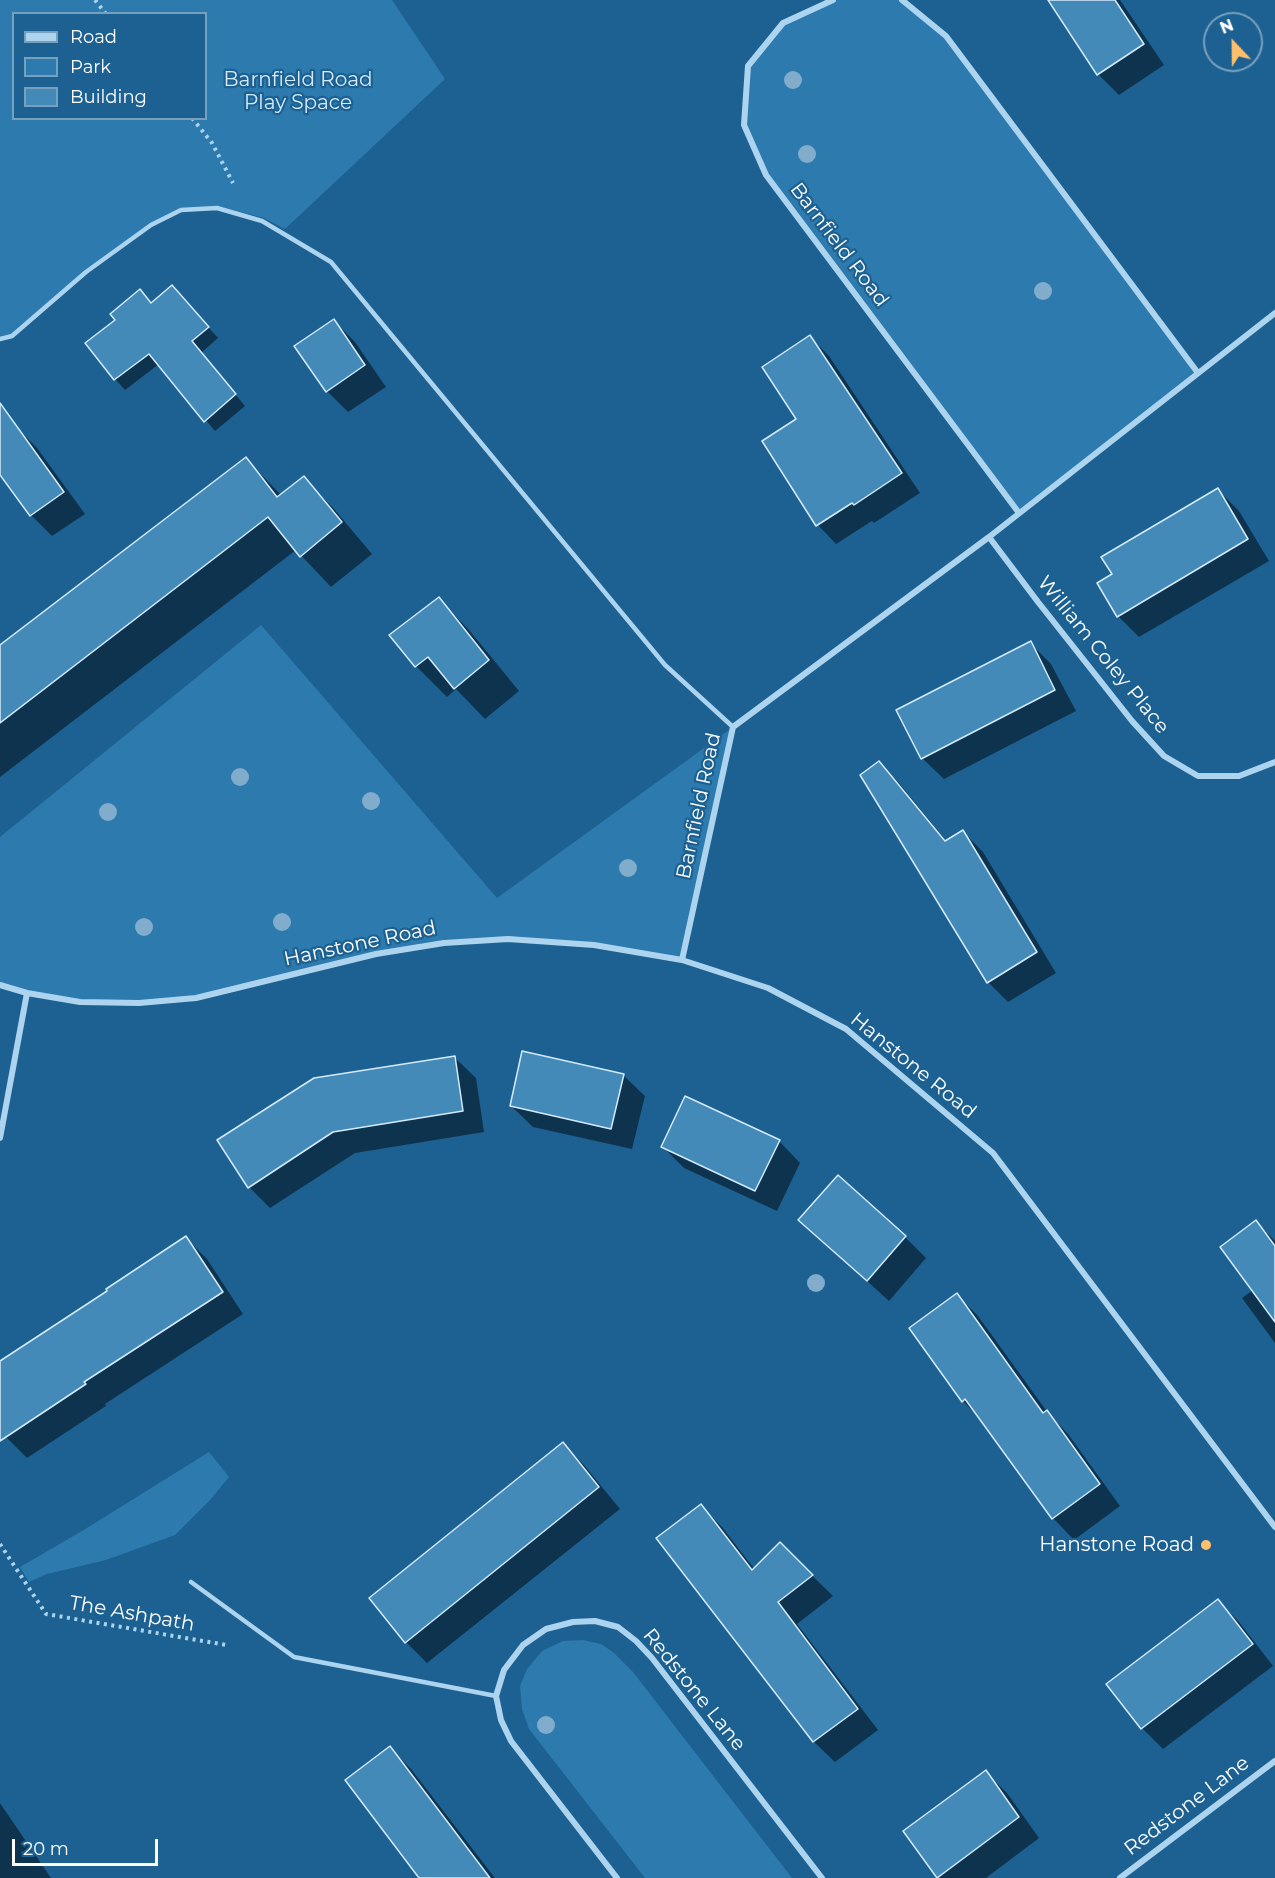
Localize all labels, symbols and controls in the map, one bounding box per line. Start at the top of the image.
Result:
legend [12,12,207,120]
north arrow [1203,12,1263,72]
text: N [1217,15,1236,38]
text: Road [70,26,117,48]
text: Park [70,56,111,78]
park label: Barnfield Road Play Space [224,68,372,115]
text: Building [70,86,147,108]
street label: Barnfield Road [785,178,893,312]
street label: William Coley Place [1032,571,1174,739]
street label: Barnfield Road [672,731,726,881]
street label: Hanstone Road [282,916,438,972]
street label: Hanstone Road [845,1008,981,1124]
place label: Hanstone Road [1039,1533,1194,1557]
marker: Hanstone Road [1199,1538,1213,1552]
street label: The Ashpath [67,1591,197,1637]
street label: Redstone Lane [637,1624,751,1756]
street label: Redstone Lane [1120,1751,1254,1861]
scale bar [15,1827,160,1865]
text: 20 m [23,1838,69,1860]

